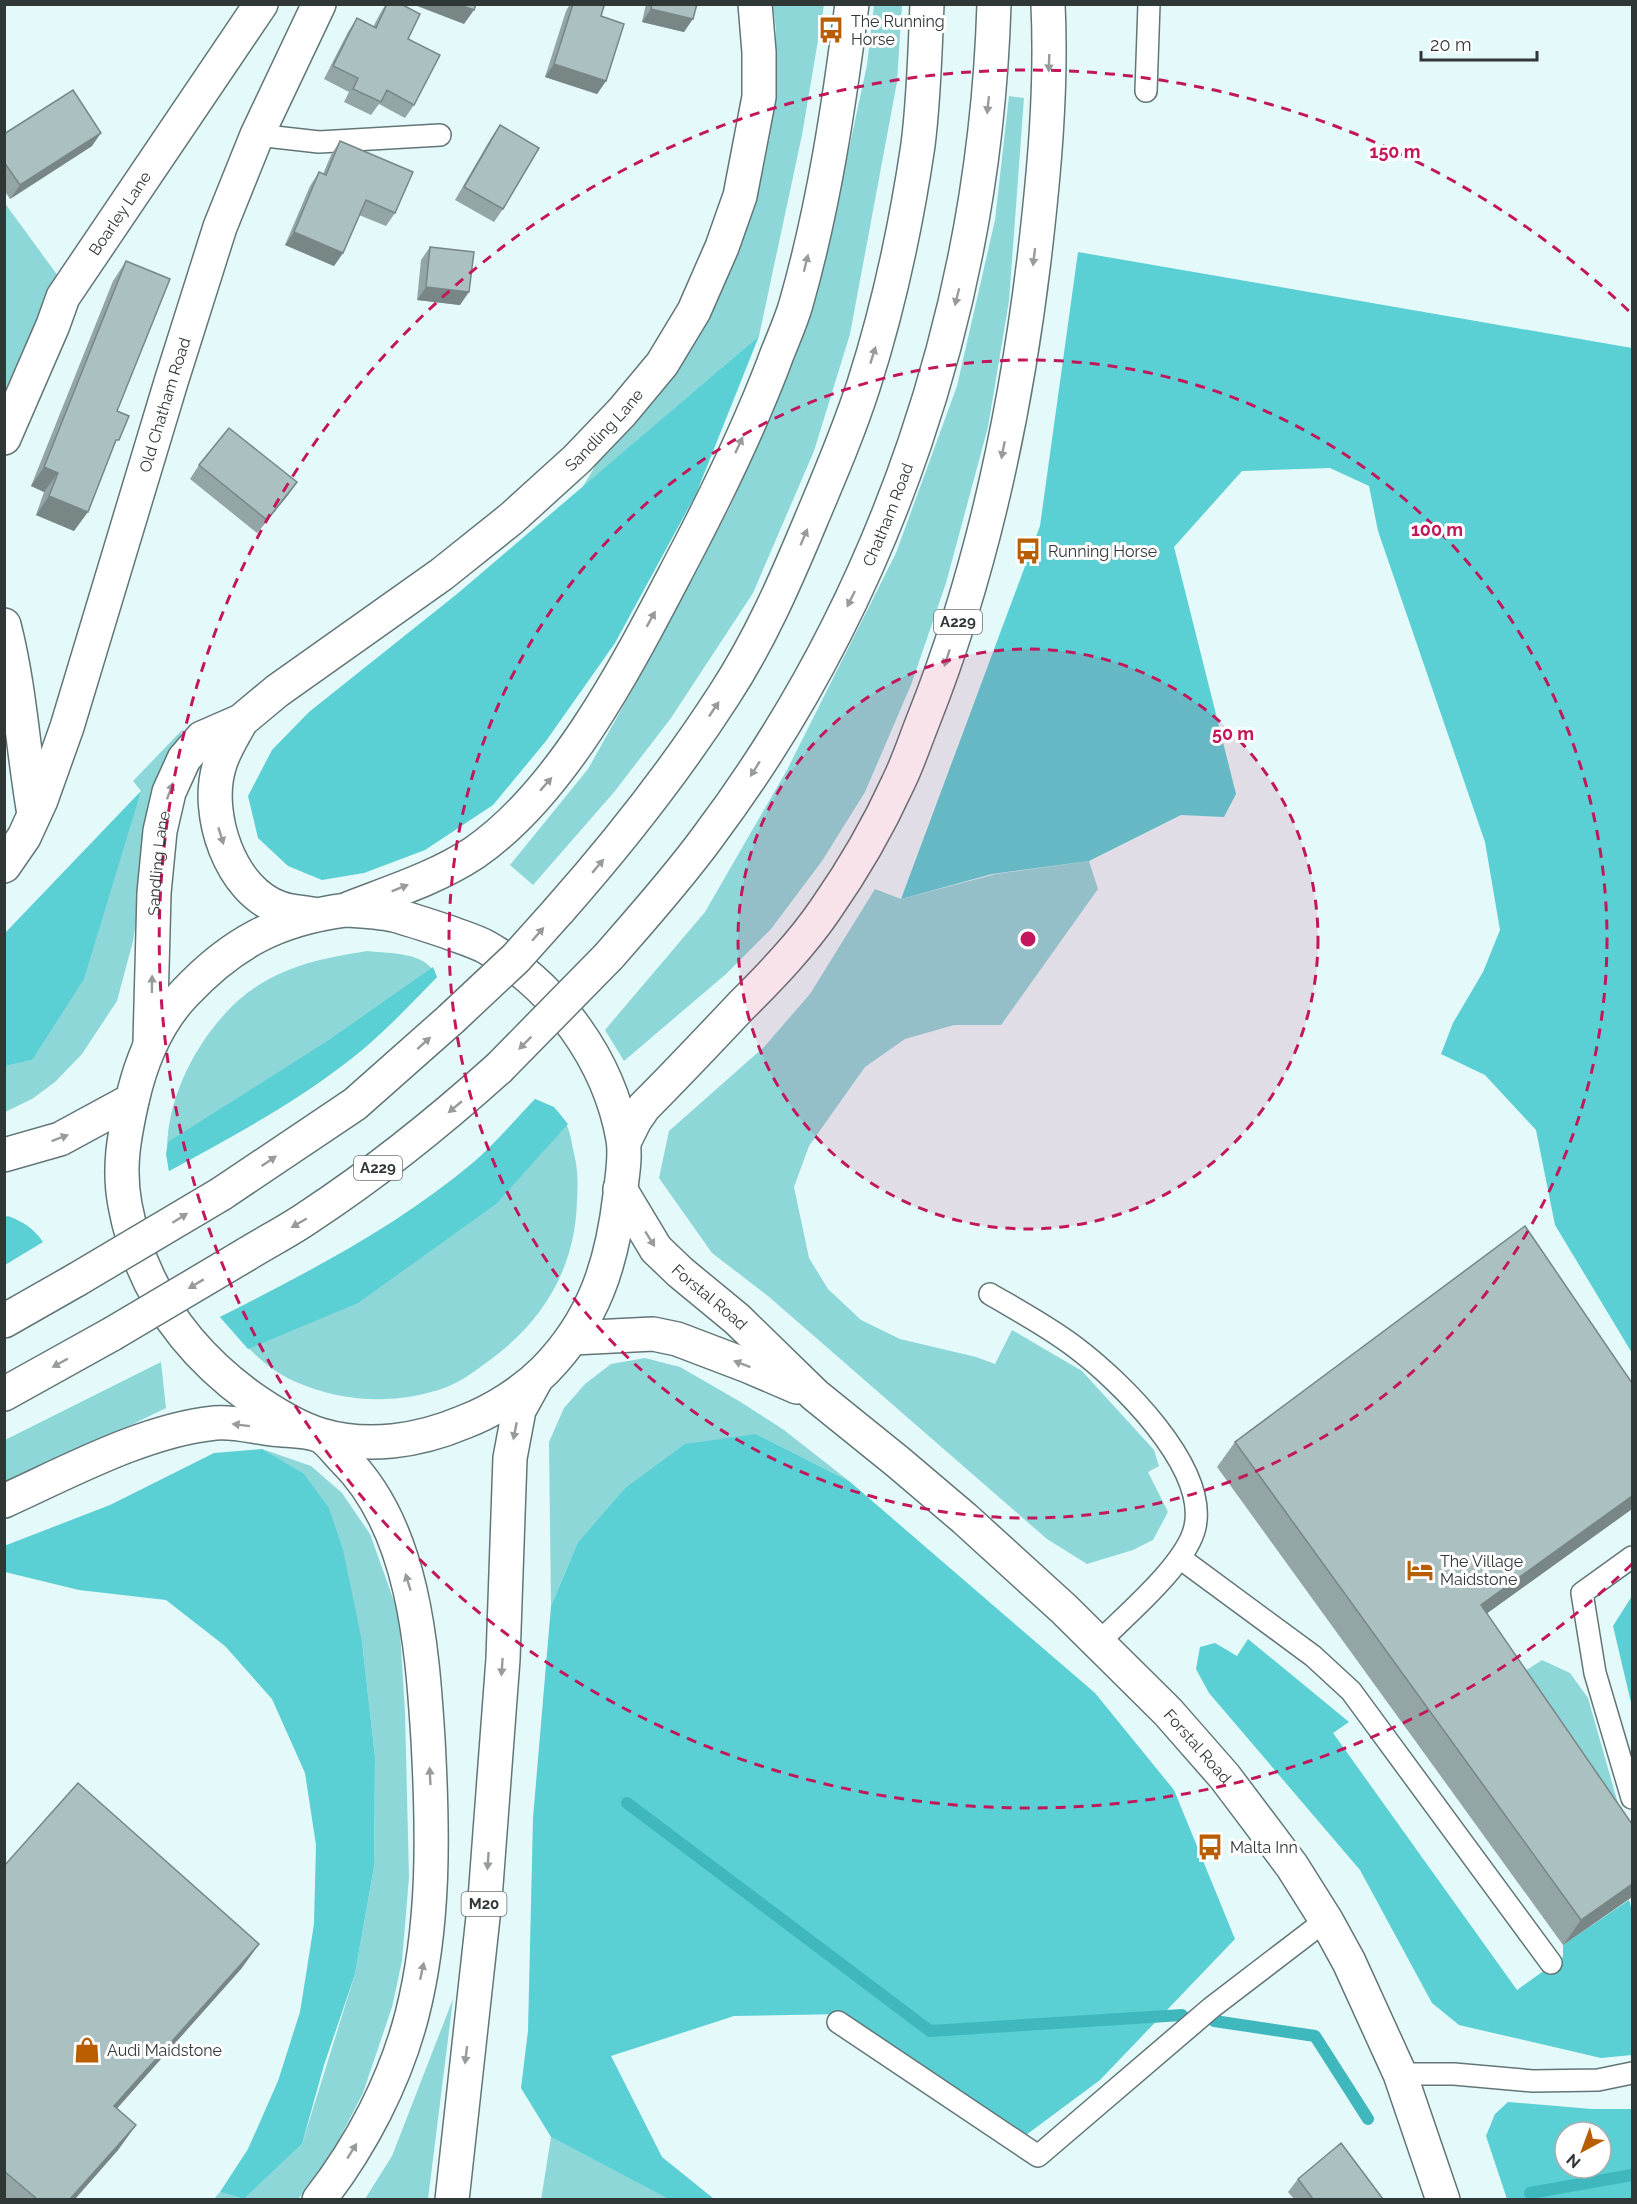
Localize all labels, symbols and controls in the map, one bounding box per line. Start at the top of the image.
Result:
place label: The Running Horse [851,12,945,49]
bus stop icon: The Running Horse [816,15,846,45]
scale bar [1421,24,1536,62]
text: 20 m [1430,34,1472,55]
one-way arrow [1045,53,1054,72]
one-way arrow [984,95,993,114]
text: 150 m [1370,141,1421,162]
street label: Boarley Lane [85,168,155,259]
one-way arrow [1029,248,1039,267]
one-way arrow [802,254,812,272]
one-way arrow [951,288,961,306]
street label: Old Chatham Road [135,335,194,475]
one-way arrow [869,346,878,364]
street label: Sandling Lane [561,385,647,475]
one-way arrow [734,437,743,454]
one-way arrow [998,440,1007,459]
street label: Chatham Road [858,460,917,569]
text: 100 m [1411,519,1463,540]
one-way arrow [800,528,809,546]
bus stop icon: Running Horse [1013,536,1043,566]
place label: Running Horse [1048,542,1157,561]
one-way arrow [846,591,855,608]
one-way arrow [646,610,656,627]
road number: A229 [934,610,982,634]
one-way arrow [941,649,951,667]
one-way arrow [708,702,720,718]
text: 50 m [1212,723,1254,744]
one-way arrow [749,761,760,777]
one-way arrow [540,776,553,792]
one-way arrow [166,782,176,800]
street label: Sandling Lane [144,809,174,916]
one-way arrow [217,827,226,845]
one-way arrow [591,859,604,874]
one-way arrow [392,883,410,893]
one-way arrow [531,927,544,942]
centre of rings [1018,929,1038,949]
one-way arrow [147,975,156,994]
one-way arrow [518,1035,532,1049]
one-way arrow [416,1037,431,1050]
one-way arrow [448,1100,463,1113]
one-way arrow [51,1133,69,1142]
one-way arrow [261,1155,277,1167]
road number: A229 [354,1156,402,1180]
one-way arrow [172,1213,188,1224]
one-way arrow [291,1218,307,1229]
one-way arrow [645,1231,656,1247]
street label: Forstal Road [668,1260,752,1334]
one-way arrow [188,1278,204,1289]
one-way arrow [52,1358,69,1368]
one-way arrow [733,1358,751,1368]
one-way arrow [231,1421,250,1430]
one-way arrow [510,1422,519,1441]
place label: The Village Maidstone [1440,1552,1523,1589]
hotel icon: The Village Maidstone [1405,1555,1435,1585]
one-way arrow [402,1573,412,1591]
one-way arrow [498,1657,507,1676]
street label: Forstal Road [1160,1705,1235,1787]
one-way arrow [425,1767,435,1786]
bus stop icon: Malta Inn [1195,1832,1225,1862]
place label: Malta Inn [1230,1838,1298,1857]
one-way arrow [483,1852,492,1871]
road number: M20 [462,1892,506,1916]
one-way arrow [418,1961,427,1980]
shop icon: Audi Maidstone [72,2035,102,2065]
place label: Audi Maidstone [107,2041,222,2060]
one-way arrow [461,2046,471,2065]
north arrow [1553,2120,1613,2180]
one-way arrow [346,2143,357,2159]
text: N [1563,2150,1584,2172]

